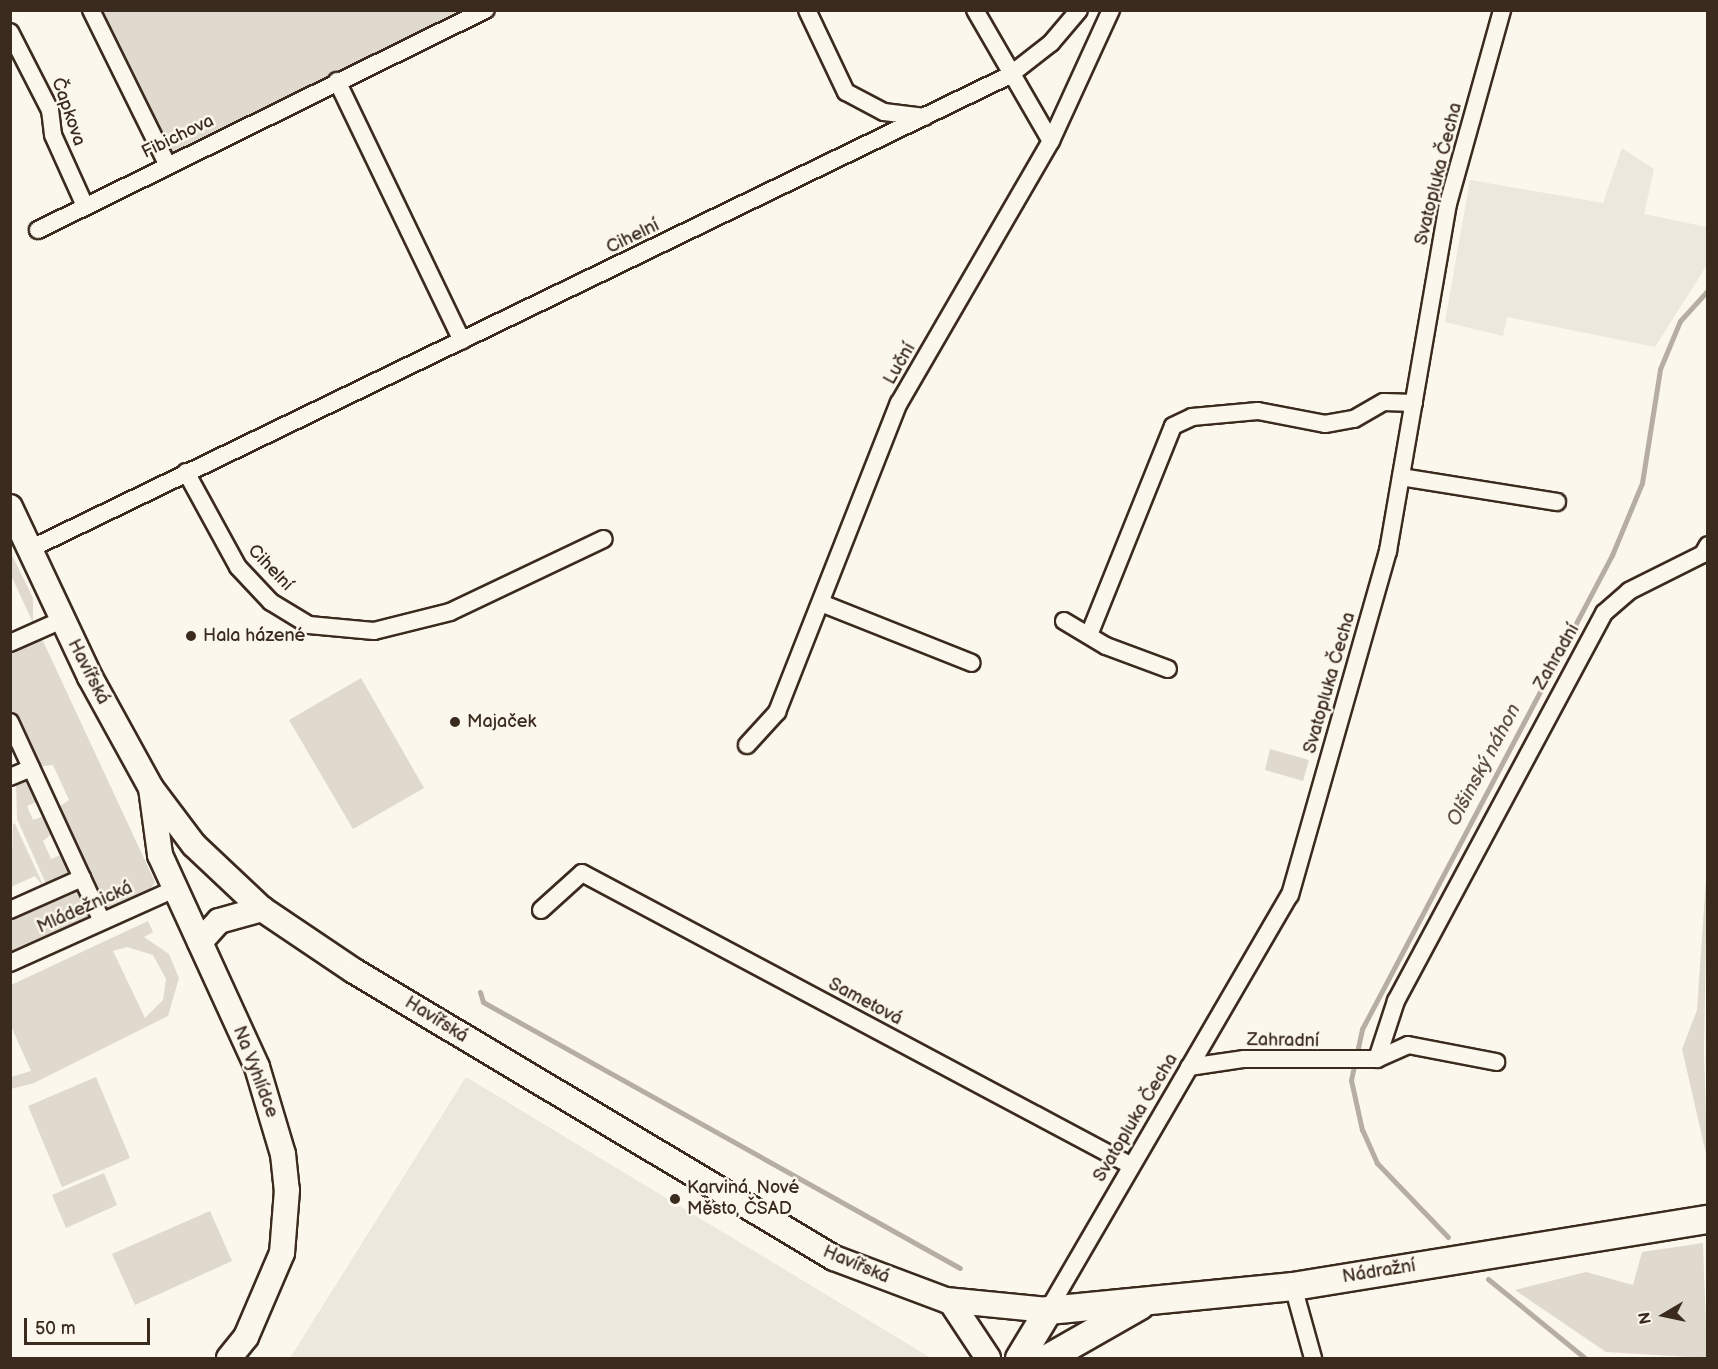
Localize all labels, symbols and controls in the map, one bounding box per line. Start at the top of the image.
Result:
street label: Čapkova [46,75,90,149]
street label: Svatopluka Čecha [1411,101,1467,247]
street label: Fibichova [138,110,218,164]
street label: Cihelní [603,215,663,259]
street label: Luční [880,339,920,389]
street label: Cihelní [243,540,297,596]
street label: Svatopluka Čecha [1300,610,1360,756]
street label: Zahradní [1530,620,1584,694]
place label: Hala házené [203,625,305,647]
marker: Hala házené [184,629,198,643]
street label: Havířská [62,636,114,708]
water label: Olšinský náhon [1441,699,1527,831]
place label: Majaček [467,711,536,733]
marker: Majaček [448,715,462,729]
street label: Mládežnická [34,877,136,939]
street label: Sametová [824,974,906,1030]
street label: Havířská [401,992,471,1048]
street label: Na Vyhlídce [228,1023,282,1121]
street label: Zahradní [1247,1030,1319,1052]
street label: Svatopluka Čecha [1089,1050,1183,1186]
place label: Karviná, Nové Město, ČSAD [687,1178,799,1220]
marker: Karviná, Nové Město, ČSAD [668,1192,682,1206]
street label: Havířská [820,1241,892,1289]
street label: Nádražní [1341,1256,1417,1288]
north arrow [1634,1285,1694,1345]
scale bar [27,1306,153,1344]
text: N [1635,1310,1656,1325]
text: 50 m [35,1318,76,1339]

